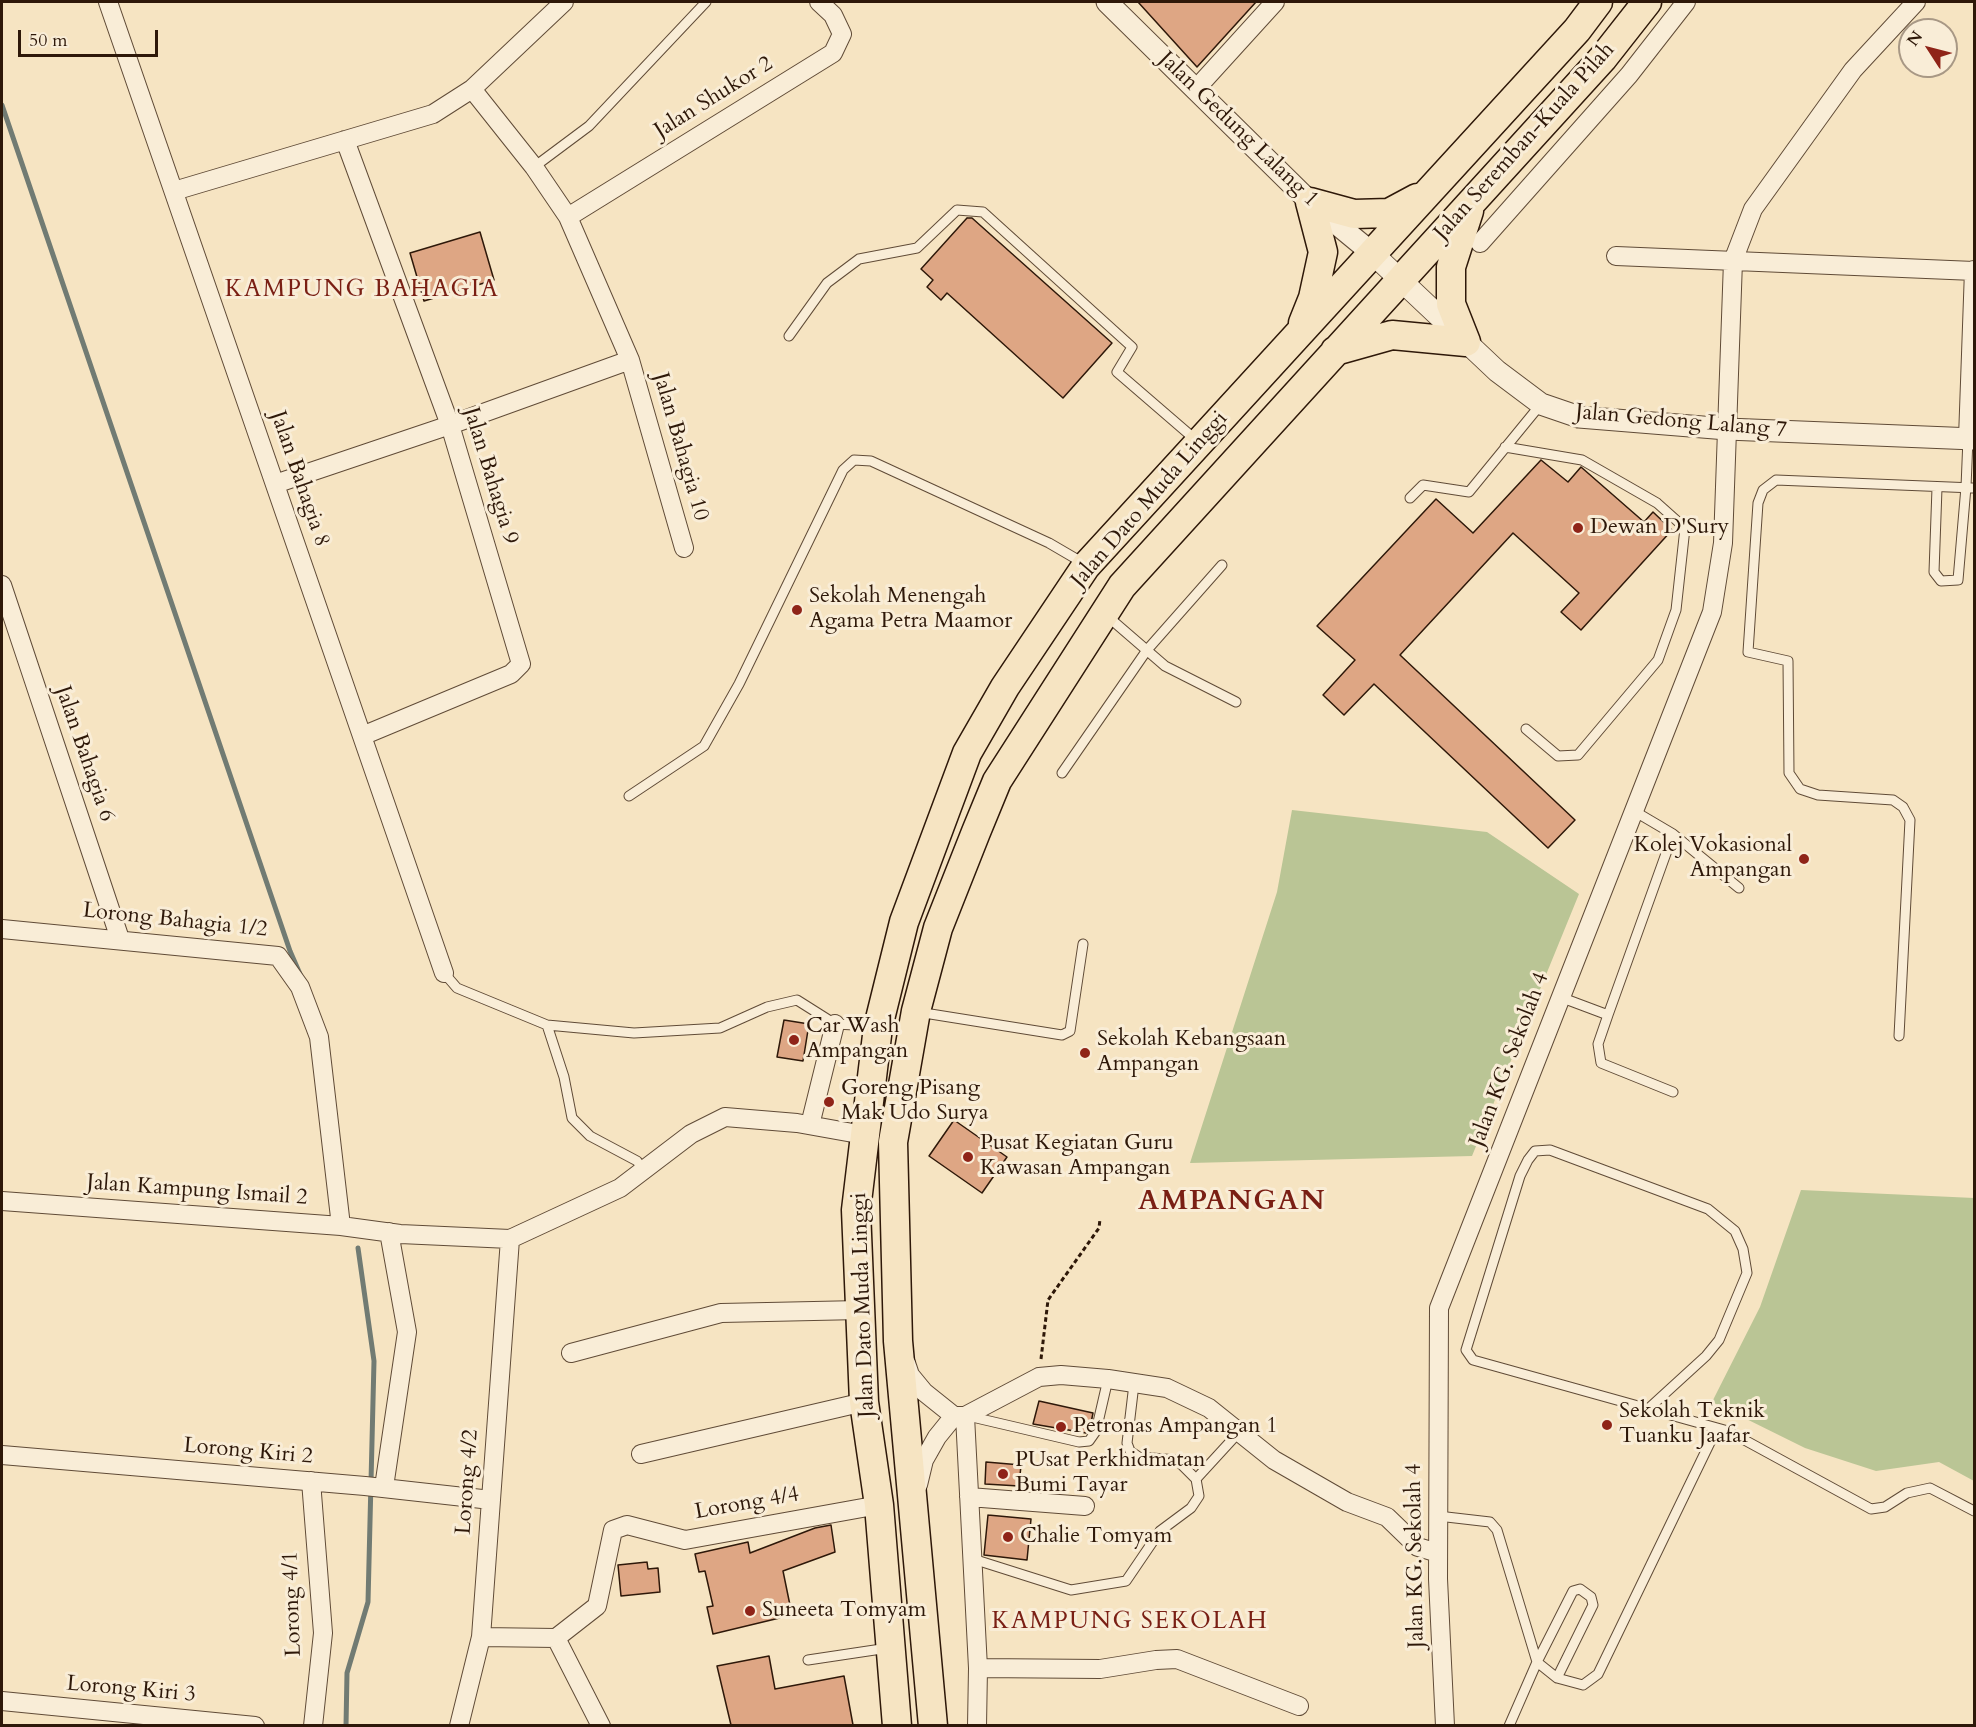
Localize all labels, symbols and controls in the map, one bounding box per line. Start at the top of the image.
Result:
scale bar [21,18,160,56]
north arrow [1898,18,1958,78]
text: N [1902,27,1928,51]
text: 50 m [29,28,68,53]
street label: Jalan Seremban-Kuala Pilah [1429,38,1621,246]
street label: Jalan Gedung Lalang 1 [1152,47,1324,213]
street label: Jalan Shukor 2 [650,51,778,145]
district label: KAMPUNG BAHAGIA [225,276,499,304]
street label: Jalan Bahagia 10 [646,370,714,524]
street label: Jalan Gedong Lalang 7 [1574,400,1788,444]
street label: Jalan Bahagia 9 [457,404,523,548]
street label: Jalan Dato Muda Linggi [1066,406,1234,594]
street label: Jalan Bahagia 8 [263,408,335,550]
place label: Dewan D'Sury [1590,515,1729,541]
marker: Dewan D'Sury [1571,521,1585,535]
place label: Sekolah Menengah Agama Petra Maamor [809,584,1012,636]
marker: Sekolah Menengah Agama Petra Maamor [790,603,804,617]
street label: Jalan Bahagia 6 [48,683,120,825]
place label: Kolej Vokasional Ampangan [1634,833,1792,884]
marker: Kolej Vokasional Ampangan [1797,852,1811,866]
street label: Lorong Bahagia 1/2 [81,898,269,944]
street label: Jalan KG. Sekolah 4 [1465,969,1555,1151]
place label: Car Wash Ampangan [806,1014,908,1066]
place label: Sekolah Kebangsaan Ampangan [1097,1027,1286,1078]
marker: Car Wash Ampangan [787,1033,801,1047]
marker: Sekolah Kebangsaan Ampangan [1078,1046,1092,1060]
place label: Goreng Pisang Mak Udo Surya [841,1076,989,1128]
marker: Goreng Pisang Mak Udo Surya [822,1095,836,1109]
place label: Pusat Kegiatan Guru Kawasan Ampangan [980,1131,1174,1182]
marker: Pusat Kegiatan Guru Kawasan Ampangan [961,1150,975,1164]
street label: Jalan Kampung Ismail 2 [86,1170,308,1212]
district label: AMPANGAN [1138,1186,1326,1220]
street label: Jalan Dato Muda Linggi [847,1192,881,1418]
place label: Sekolah Teknik Tuanku Jaafar [1619,1399,1765,1450]
place label: Petronas Ampangan 1 [1073,1414,1278,1440]
marker: Sekolah Teknik Tuanku Jaafar [1600,1418,1614,1432]
marker: Petronas Ampangan 1 [1054,1420,1068,1434]
street label: Lorong 4/2 [451,1428,485,1536]
street label: Lorong Kiri 2 [182,1433,314,1471]
place label: PUsat Perkhidmatan Bumi Tayar [1015,1448,1206,1500]
street label: Jalan KG. Sekolah 4 [1401,1463,1431,1649]
marker: PUsat Perkhidmatan Bumi Tayar [996,1467,1010,1481]
street label: Lorong 4/4 [693,1482,801,1526]
place label: Chalie Tomyam [1020,1524,1172,1550]
marker: Chalie Tomyam [1001,1530,1015,1544]
street label: Lorong 4/1 [278,1551,308,1657]
place label: Suneeta Tomyam [762,1598,926,1624]
marker: Suneeta Tomyam [743,1604,757,1618]
district label: KAMPUNG SEKOLAH [992,1608,1268,1636]
street label: Lorong Kiri 3 [65,1671,197,1709]

